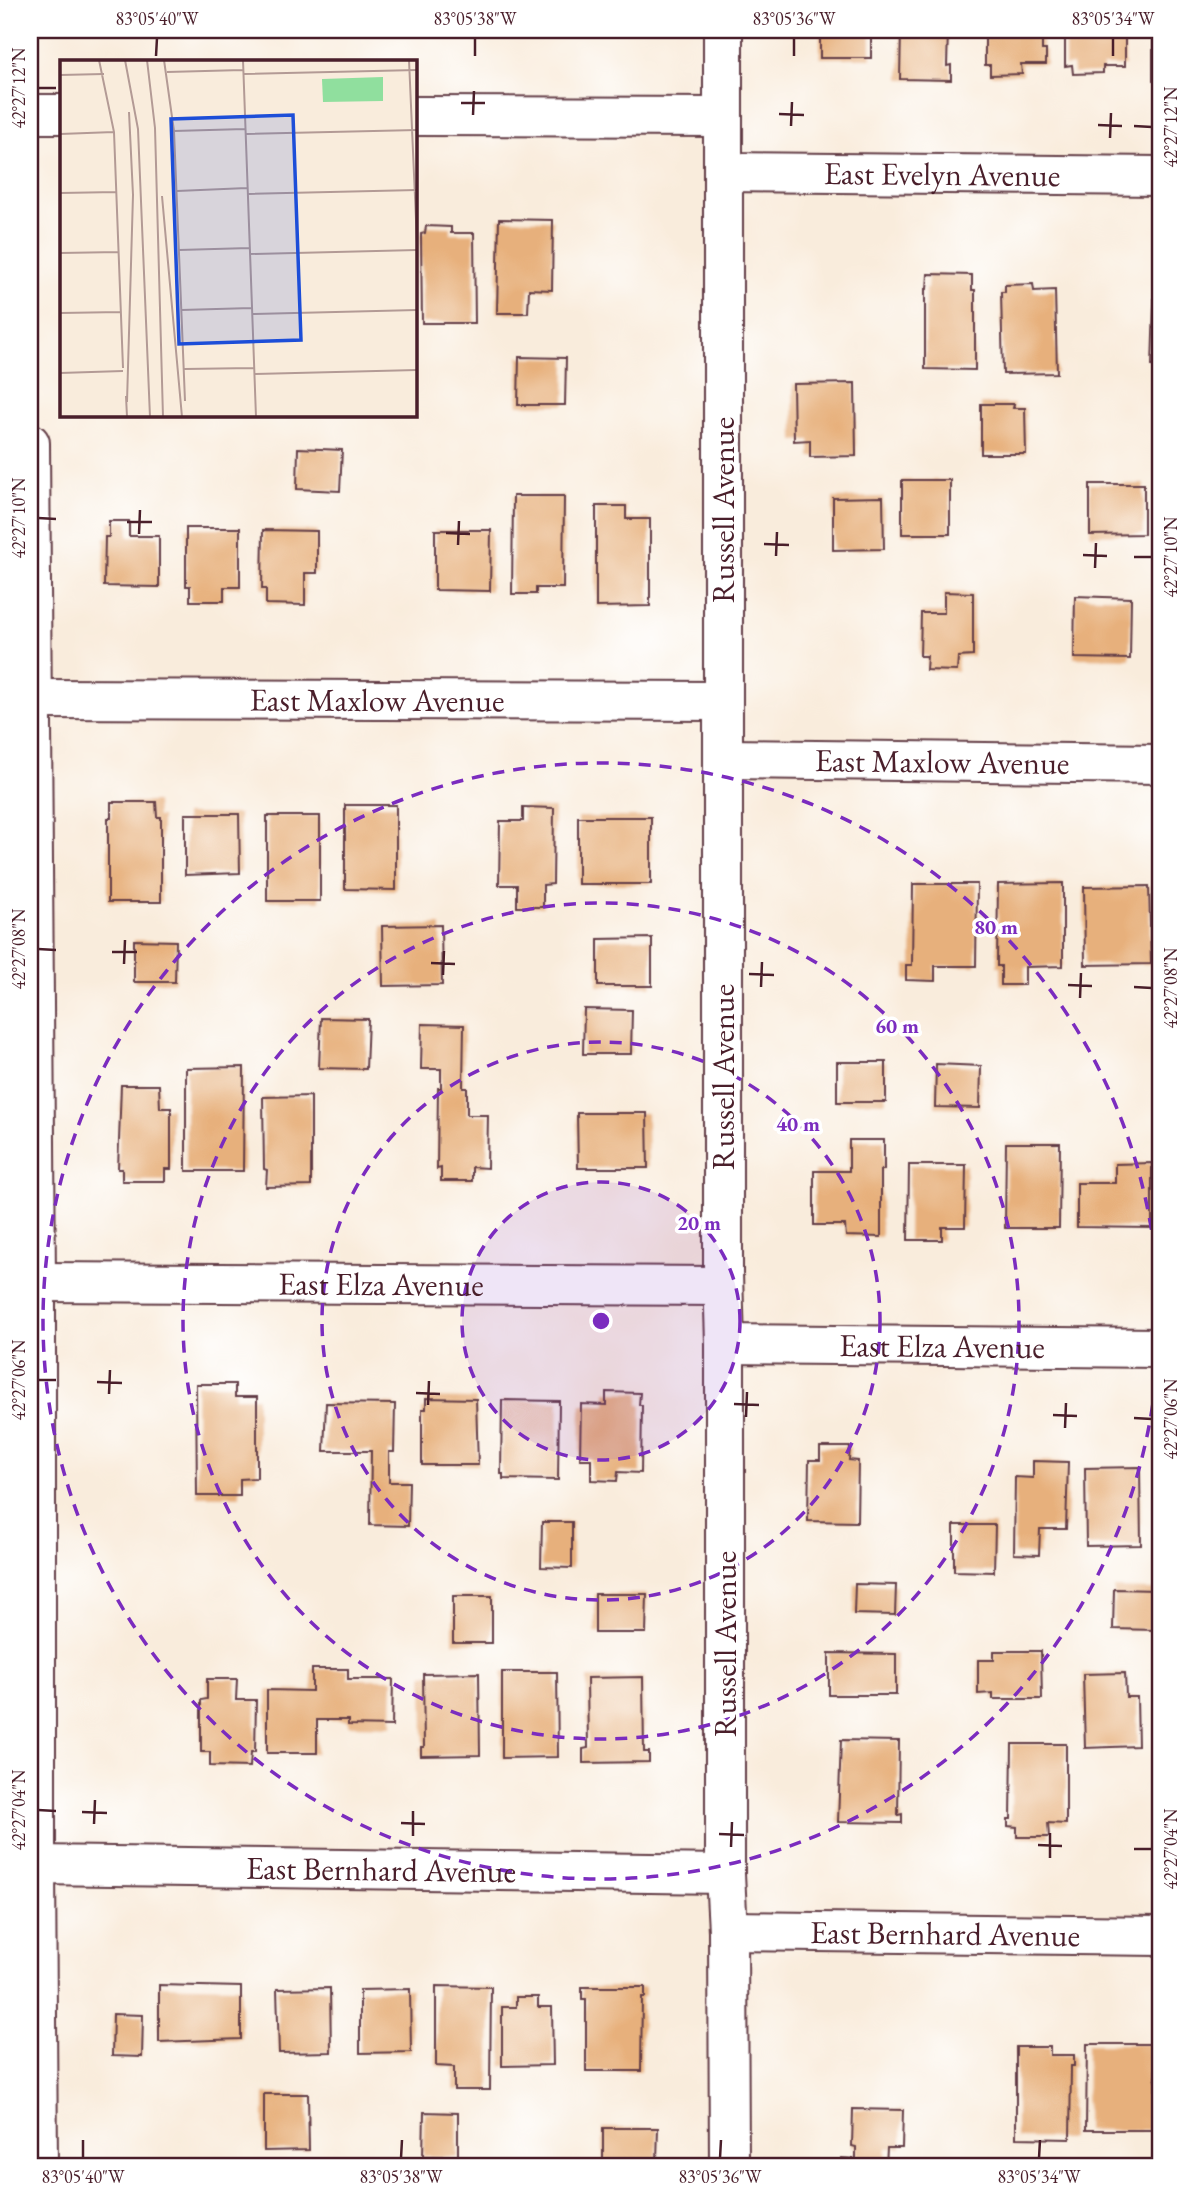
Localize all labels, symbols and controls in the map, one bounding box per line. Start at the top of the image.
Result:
text: 83°05'40"W [115,7,199,30]
text: 83°05'38"W [433,7,517,30]
text: 83°05'36"W [752,7,836,30]
text: 83°05'34"W [1071,7,1155,30]
text: 42°27'12"N [7,47,30,128]
inset map [60,60,416,416]
text: 42°27'12"N [1159,86,1182,167]
street label: East Evelyn Avenue [824,152,1060,196]
street label: Russell Avenue [702,417,744,603]
text: 42°27'10"N [7,477,30,558]
text: 42°27'10"N [1159,516,1182,597]
street label: East Maxlow Avenue [250,679,504,721]
street label: East Maxlow Avenue [814,739,1070,784]
text: 42°27'08"N [7,908,30,989]
text: 80 m [974,913,1018,940]
text: 42°27'08"N [1159,947,1182,1028]
street label: Russell Avenue [702,984,744,1170]
text: 60 m [875,1012,919,1039]
text: 40 m [776,1110,820,1137]
text: 20 m [677,1209,721,1236]
street label: East Elza Avenue [278,1262,484,1306]
centre of rings [589,1309,613,1333]
street label: East Elza Avenue [839,1324,1045,1368]
text: 42°27'06"N [7,1339,30,1420]
text: 42°27'06"N [1159,1378,1182,1459]
street label: Russell Avenue [704,1551,746,1737]
text: 42°27'04"N [7,1769,30,1850]
text: 42°27'04"N [1159,1808,1182,1889]
street label: East Bernhard Avenue [246,1847,516,1892]
street label: East Bernhard Avenue [810,1911,1080,1956]
text: 83°05'40"W [41,2165,125,2188]
text: 83°05'38"W [359,2165,443,2188]
text: 83°05'36"W [678,2165,762,2188]
text: 83°05'34"W [997,2165,1081,2188]

